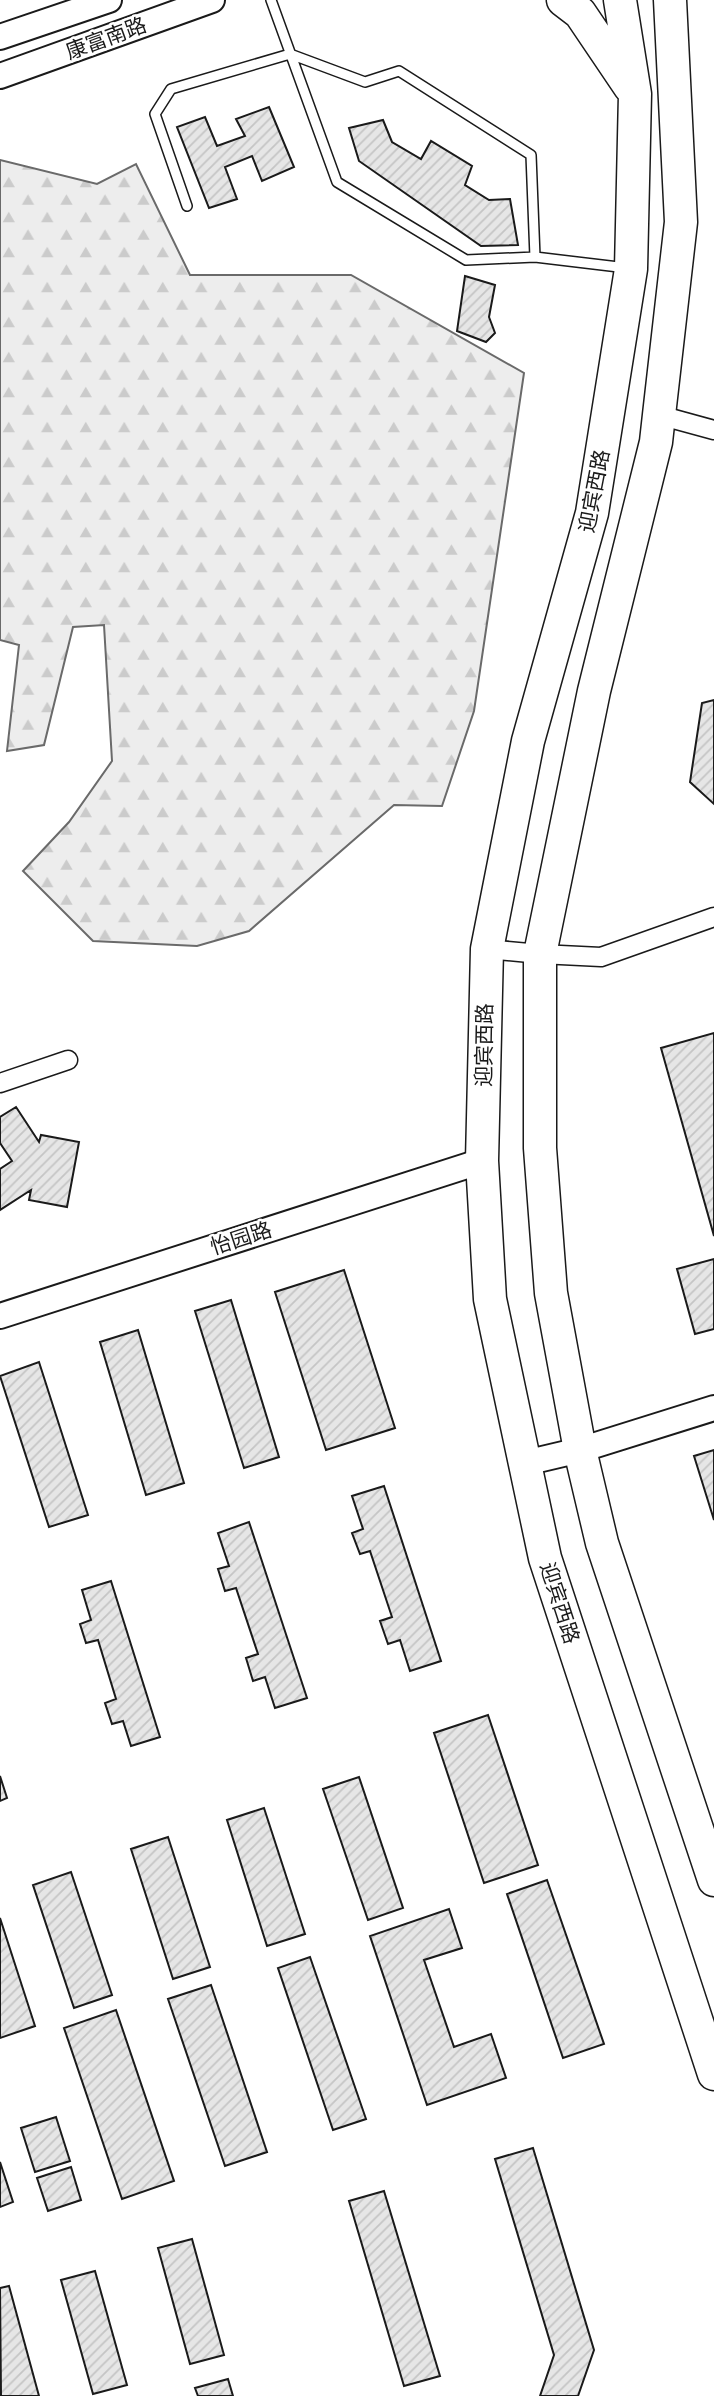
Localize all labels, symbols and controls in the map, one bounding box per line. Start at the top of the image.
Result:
street label: 康富南路 [62,12,150,64]
street label: 迎宾西路 [574,447,614,535]
street label: 迎宾西路 [471,1003,497,1087]
street label: 怡园路 [207,1216,275,1260]
street label: 迎宾西路 [535,1559,585,1647]

